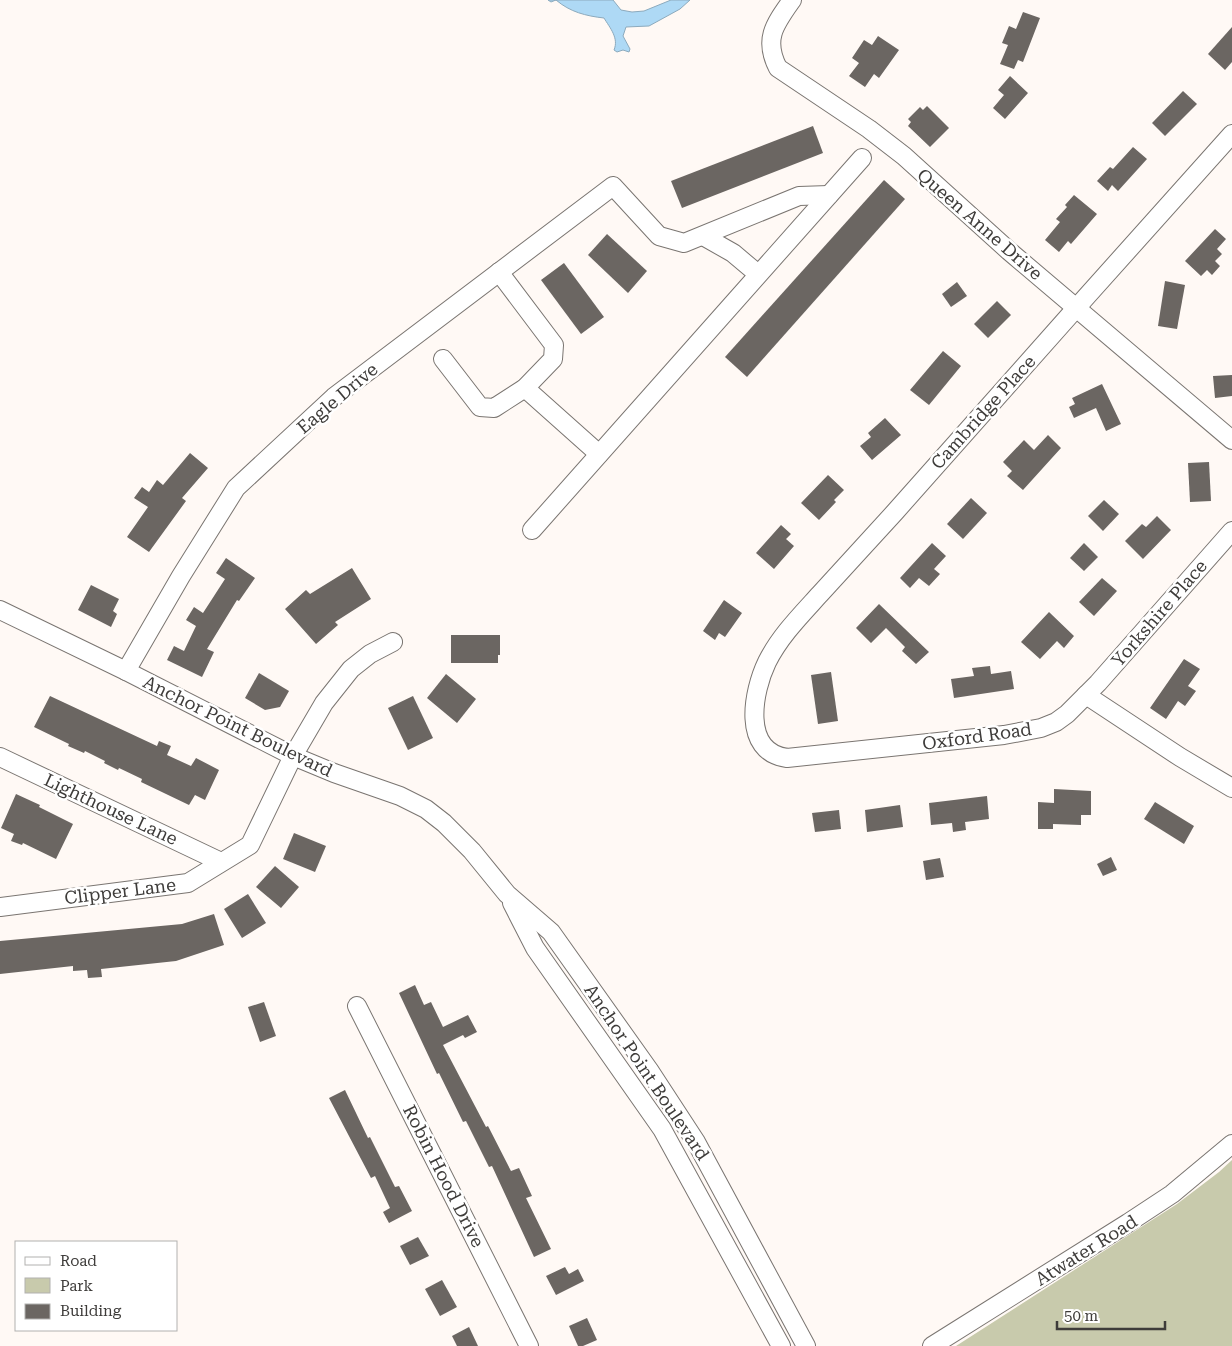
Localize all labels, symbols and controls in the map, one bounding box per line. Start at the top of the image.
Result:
street label: Queen Anne Drive [913,164,1047,284]
street label: Cambridge Place [926,351,1040,473]
street label: Eagle Drive [292,358,382,438]
street label: Yorkshire Place [1107,555,1211,671]
street label: Anchor Point Boulevard [140,671,336,781]
street label: Oxford Road [921,718,1033,754]
street label: Lighthouse Lane [41,769,181,849]
street label: Clipper Lane [63,874,177,908]
street label: Anchor Point Boulevard [580,980,714,1164]
street label: Robin Hood Drive [399,1101,489,1251]
street label: Atwater Road [1031,1210,1141,1290]
legend [15,1241,178,1331]
text: Road [60,1252,97,1270]
text: Park [60,1277,94,1295]
scale bar [1057,1298,1164,1330]
text: Building [60,1302,122,1320]
text: 50 m [1064,1307,1099,1325]

